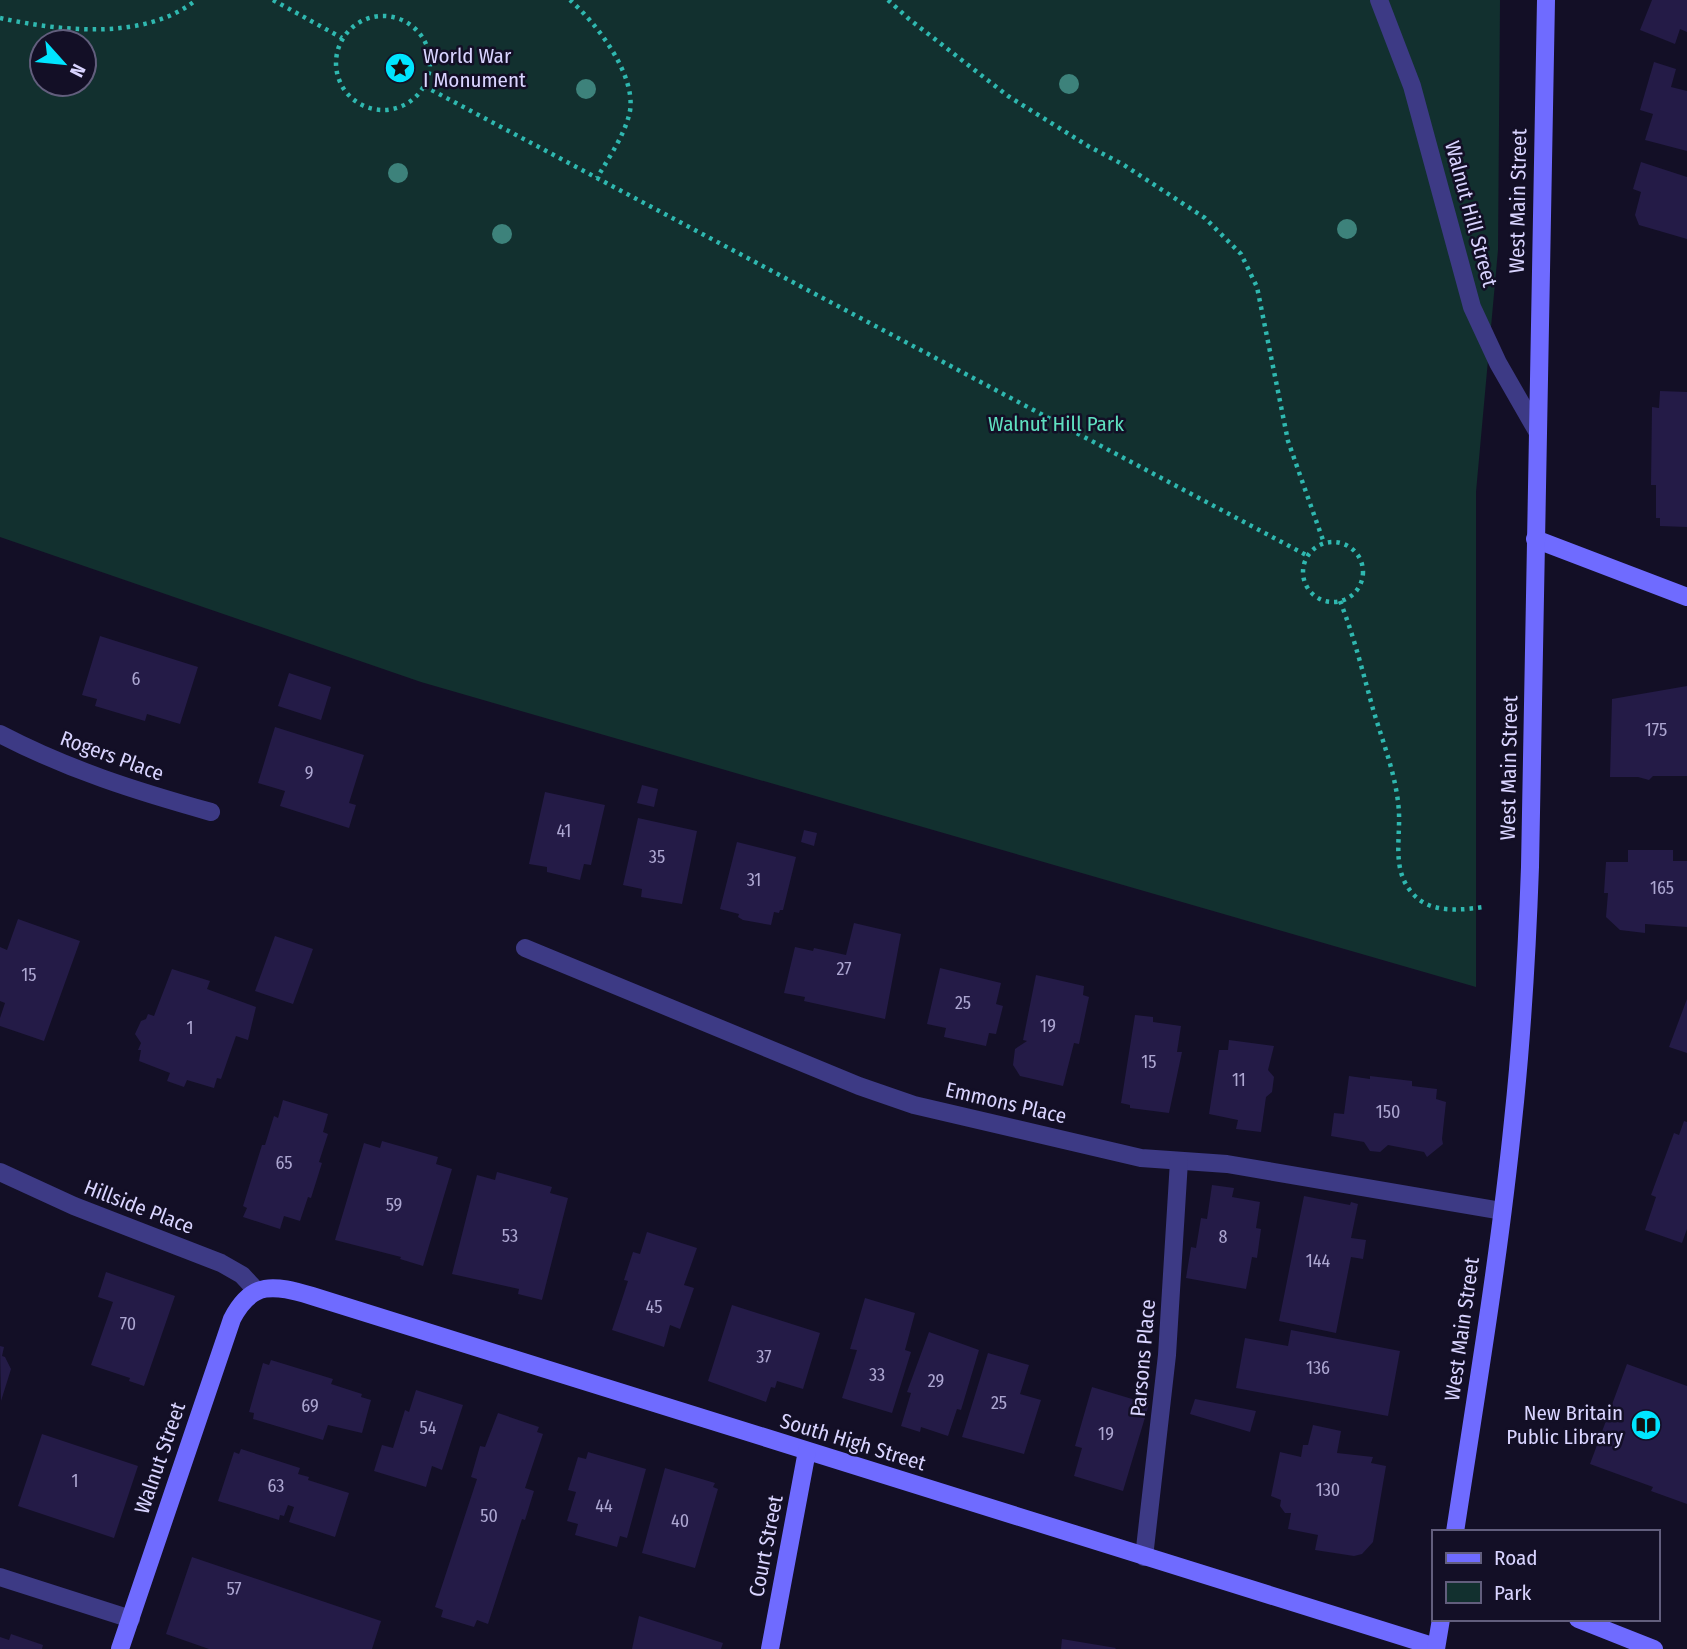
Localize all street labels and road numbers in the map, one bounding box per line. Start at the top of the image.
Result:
street label: West Main Street [1504,128,1532,274]
street label: Walnut Hill Street [1439,138,1503,290]
street label: West Main Street [1495,695,1523,841]
street label: Rogers Place [57,725,167,787]
street label: Emmons Place [943,1076,1069,1130]
street label: Hillside Place [80,1174,198,1240]
street label: West Main Street [1439,1255,1485,1403]
street label: Parsons Place [1125,1298,1161,1418]
street label: Walnut Street [129,1399,191,1517]
street label: South High Street [777,1408,929,1477]
street label: Court Street [743,1493,789,1599]

